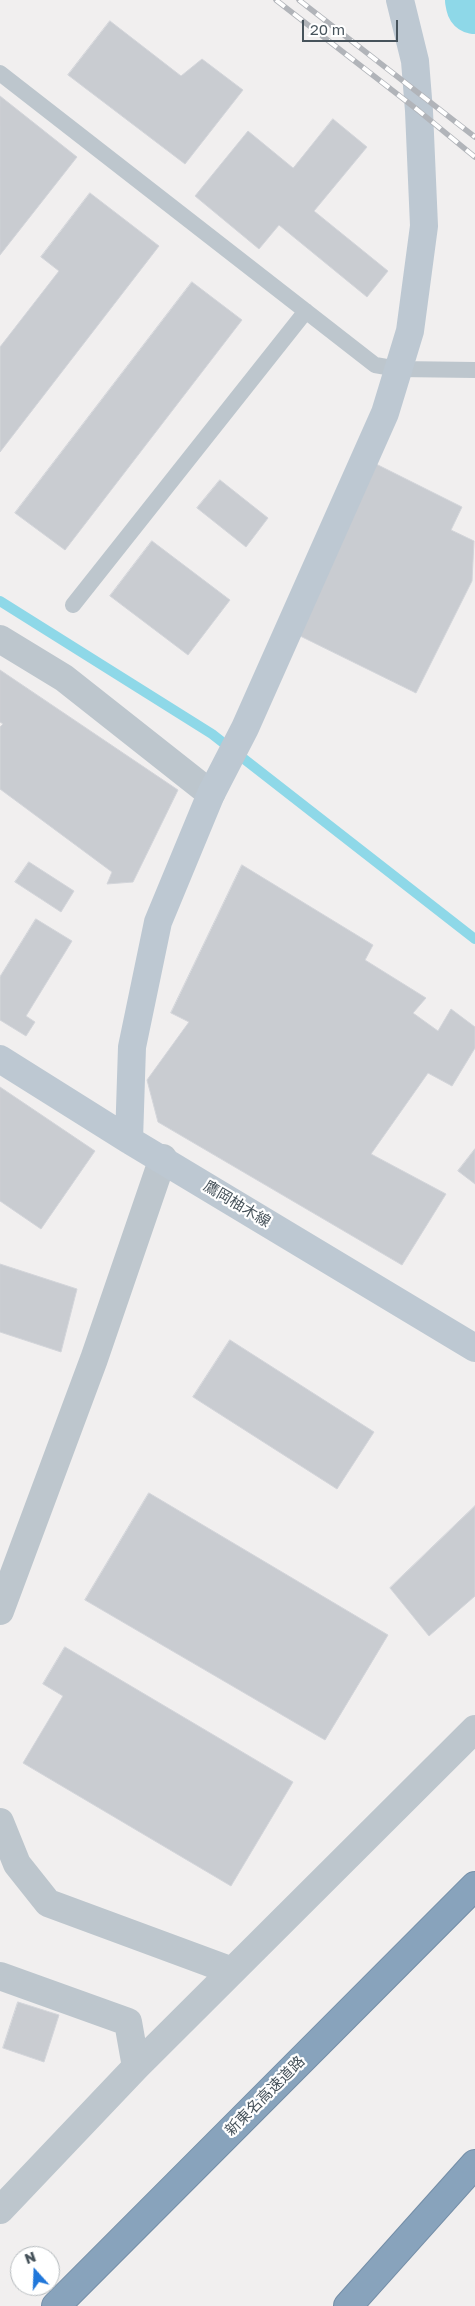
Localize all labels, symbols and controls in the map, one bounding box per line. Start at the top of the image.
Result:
scale bar [305,10,401,42]
text: 20 m [310,20,345,38]
street label: 鷹岡柚木線 [200,1177,274,1231]
street label: 新東名高速道路 [222,2053,308,2139]
north arrow [10,2246,60,2296]
text: N [22,2248,38,2267]

